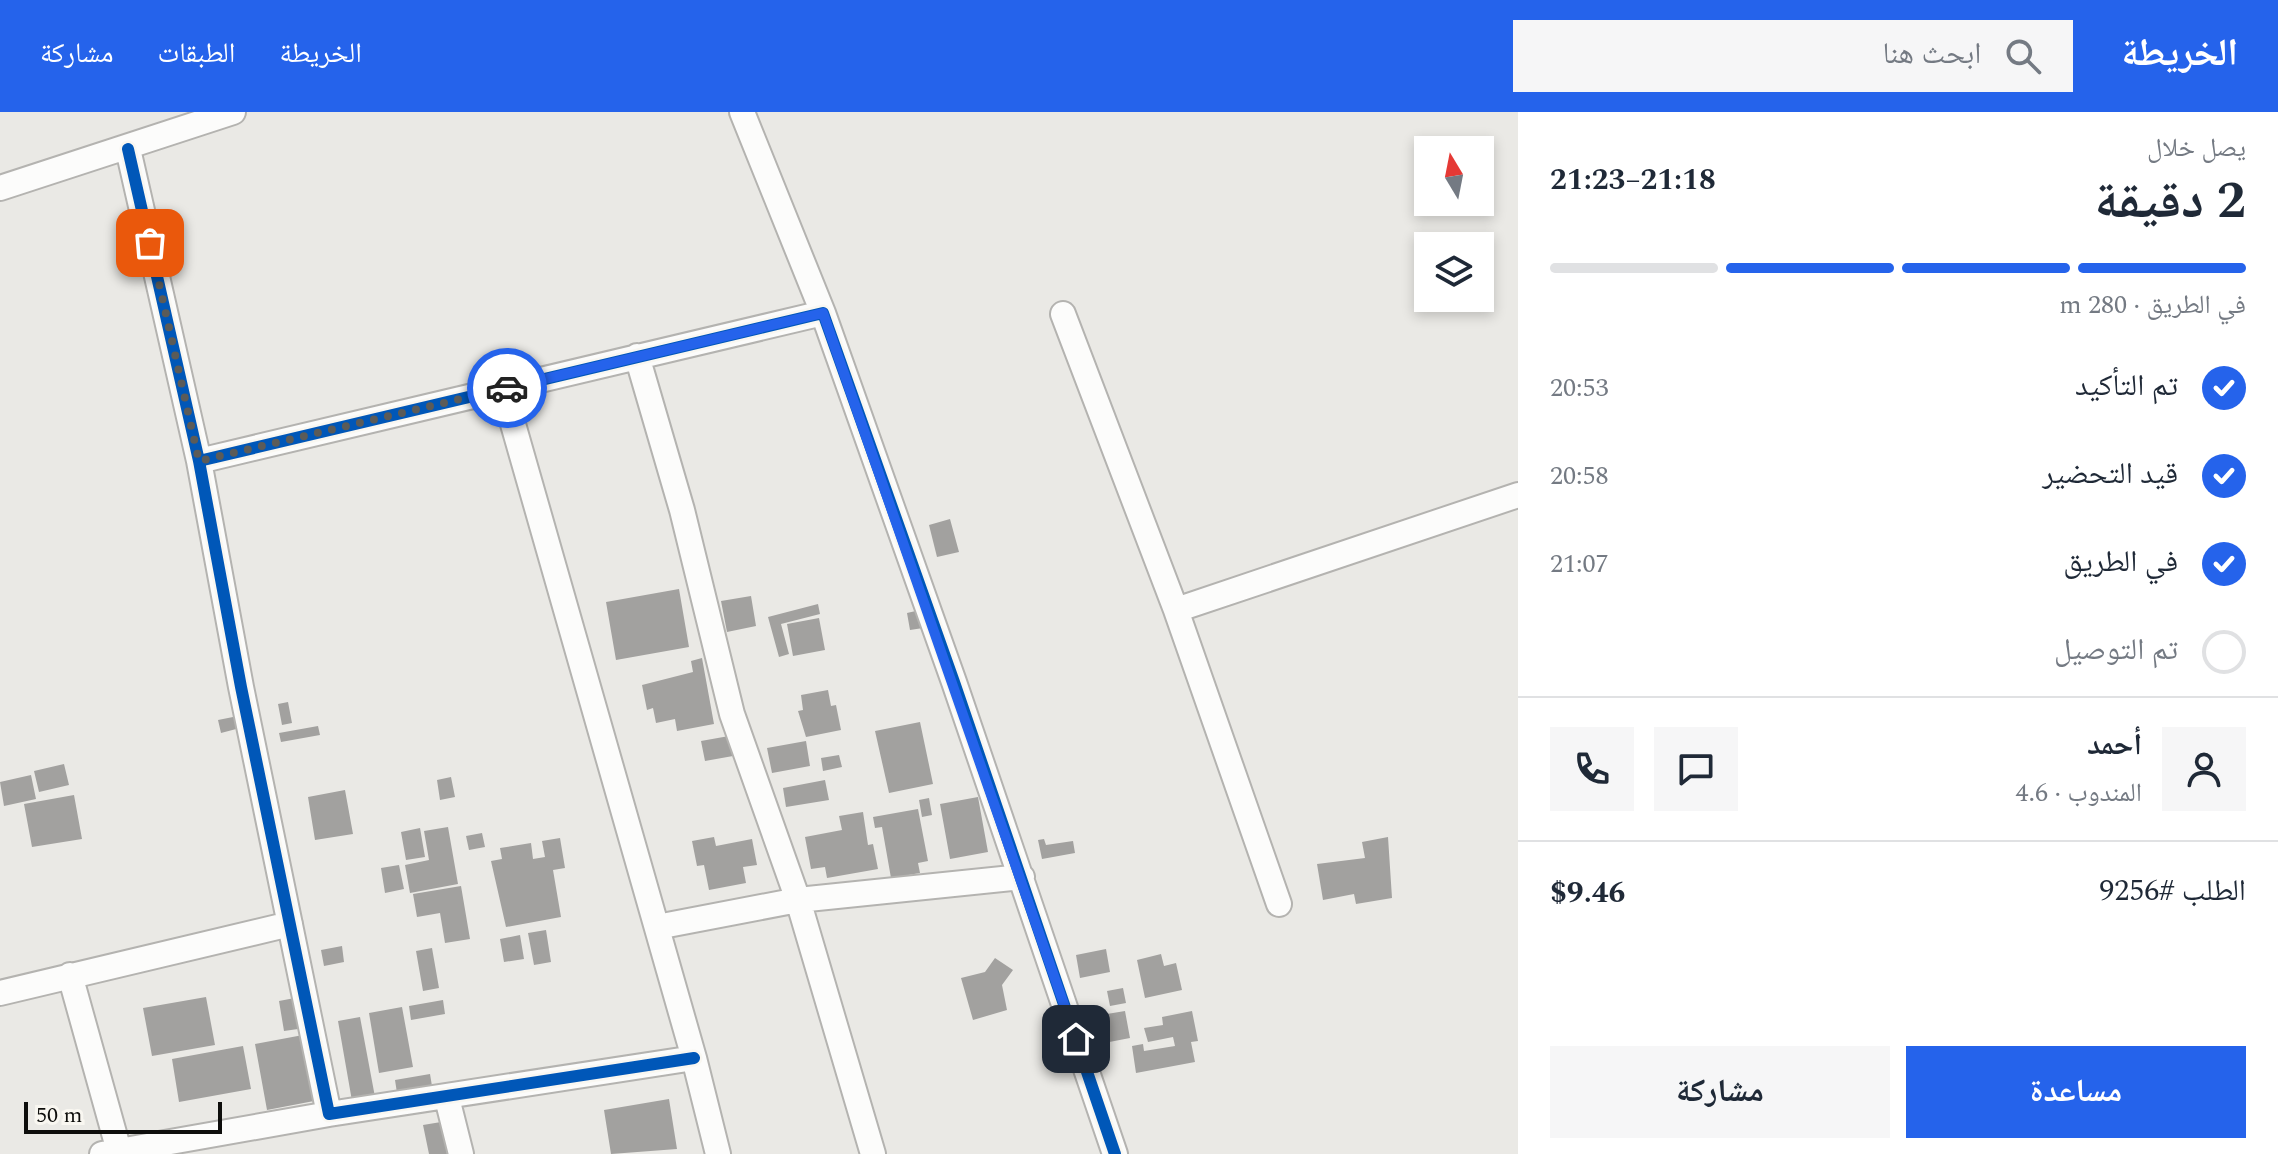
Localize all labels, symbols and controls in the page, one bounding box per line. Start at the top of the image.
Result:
search box [1513,20,2073,92]
text: الخريطة [2121,25,2238,83]
text: ابحث هنا [1882,31,1981,77]
text: مشاركة [40,32,114,75]
text: الطبقات [158,32,235,75]
text: الخريطة [279,32,362,75]
icon: search [2001,34,2045,78]
text: يصل خلال [2147,128,2246,168]
north arrow [1414,136,1494,216]
map controls [1414,136,1494,312]
text: 21:18–21:23 [1550,157,1716,203]
text: 2 دقيقة [2095,162,2246,241]
pin [116,209,184,277]
icon: bag [128,221,172,265]
button: layers [1414,232,1494,312]
text: في الطريق · 280 m [2059,285,2246,325]
courier [467,348,547,428]
text: تم التأكيد [2075,363,2178,409]
icon: car [485,366,529,410]
icon: check [2202,366,2246,410]
text: 20:53 [1550,368,1609,408]
text: قيد التحضير [2042,451,2178,497]
icon: check [2202,454,2246,498]
text: 20:58 [1550,456,1609,496]
text: في الطريق [2063,539,2178,585]
icon: check [2202,542,2246,586]
text: 21:07 [1550,544,1609,584]
text: تم التوصيل [2054,627,2178,673]
text: أحمد [2087,722,2142,768]
button: phone [1550,727,1634,811]
button: chat [1654,727,1738,811]
button: person [2162,727,2246,811]
text: المندوب · 4.6 [2015,773,2142,813]
text: الطلب #9256 [2099,868,2246,914]
text: $9.46 [1550,870,1625,916]
pin [1042,1005,1110,1073]
icon: home [1054,1017,1098,1061]
button: مشاركة [1550,1046,1890,1138]
button: مساعدة [1906,1046,2246,1138]
scale bar [24,1098,222,1134]
text: 50 m [36,1099,82,1132]

